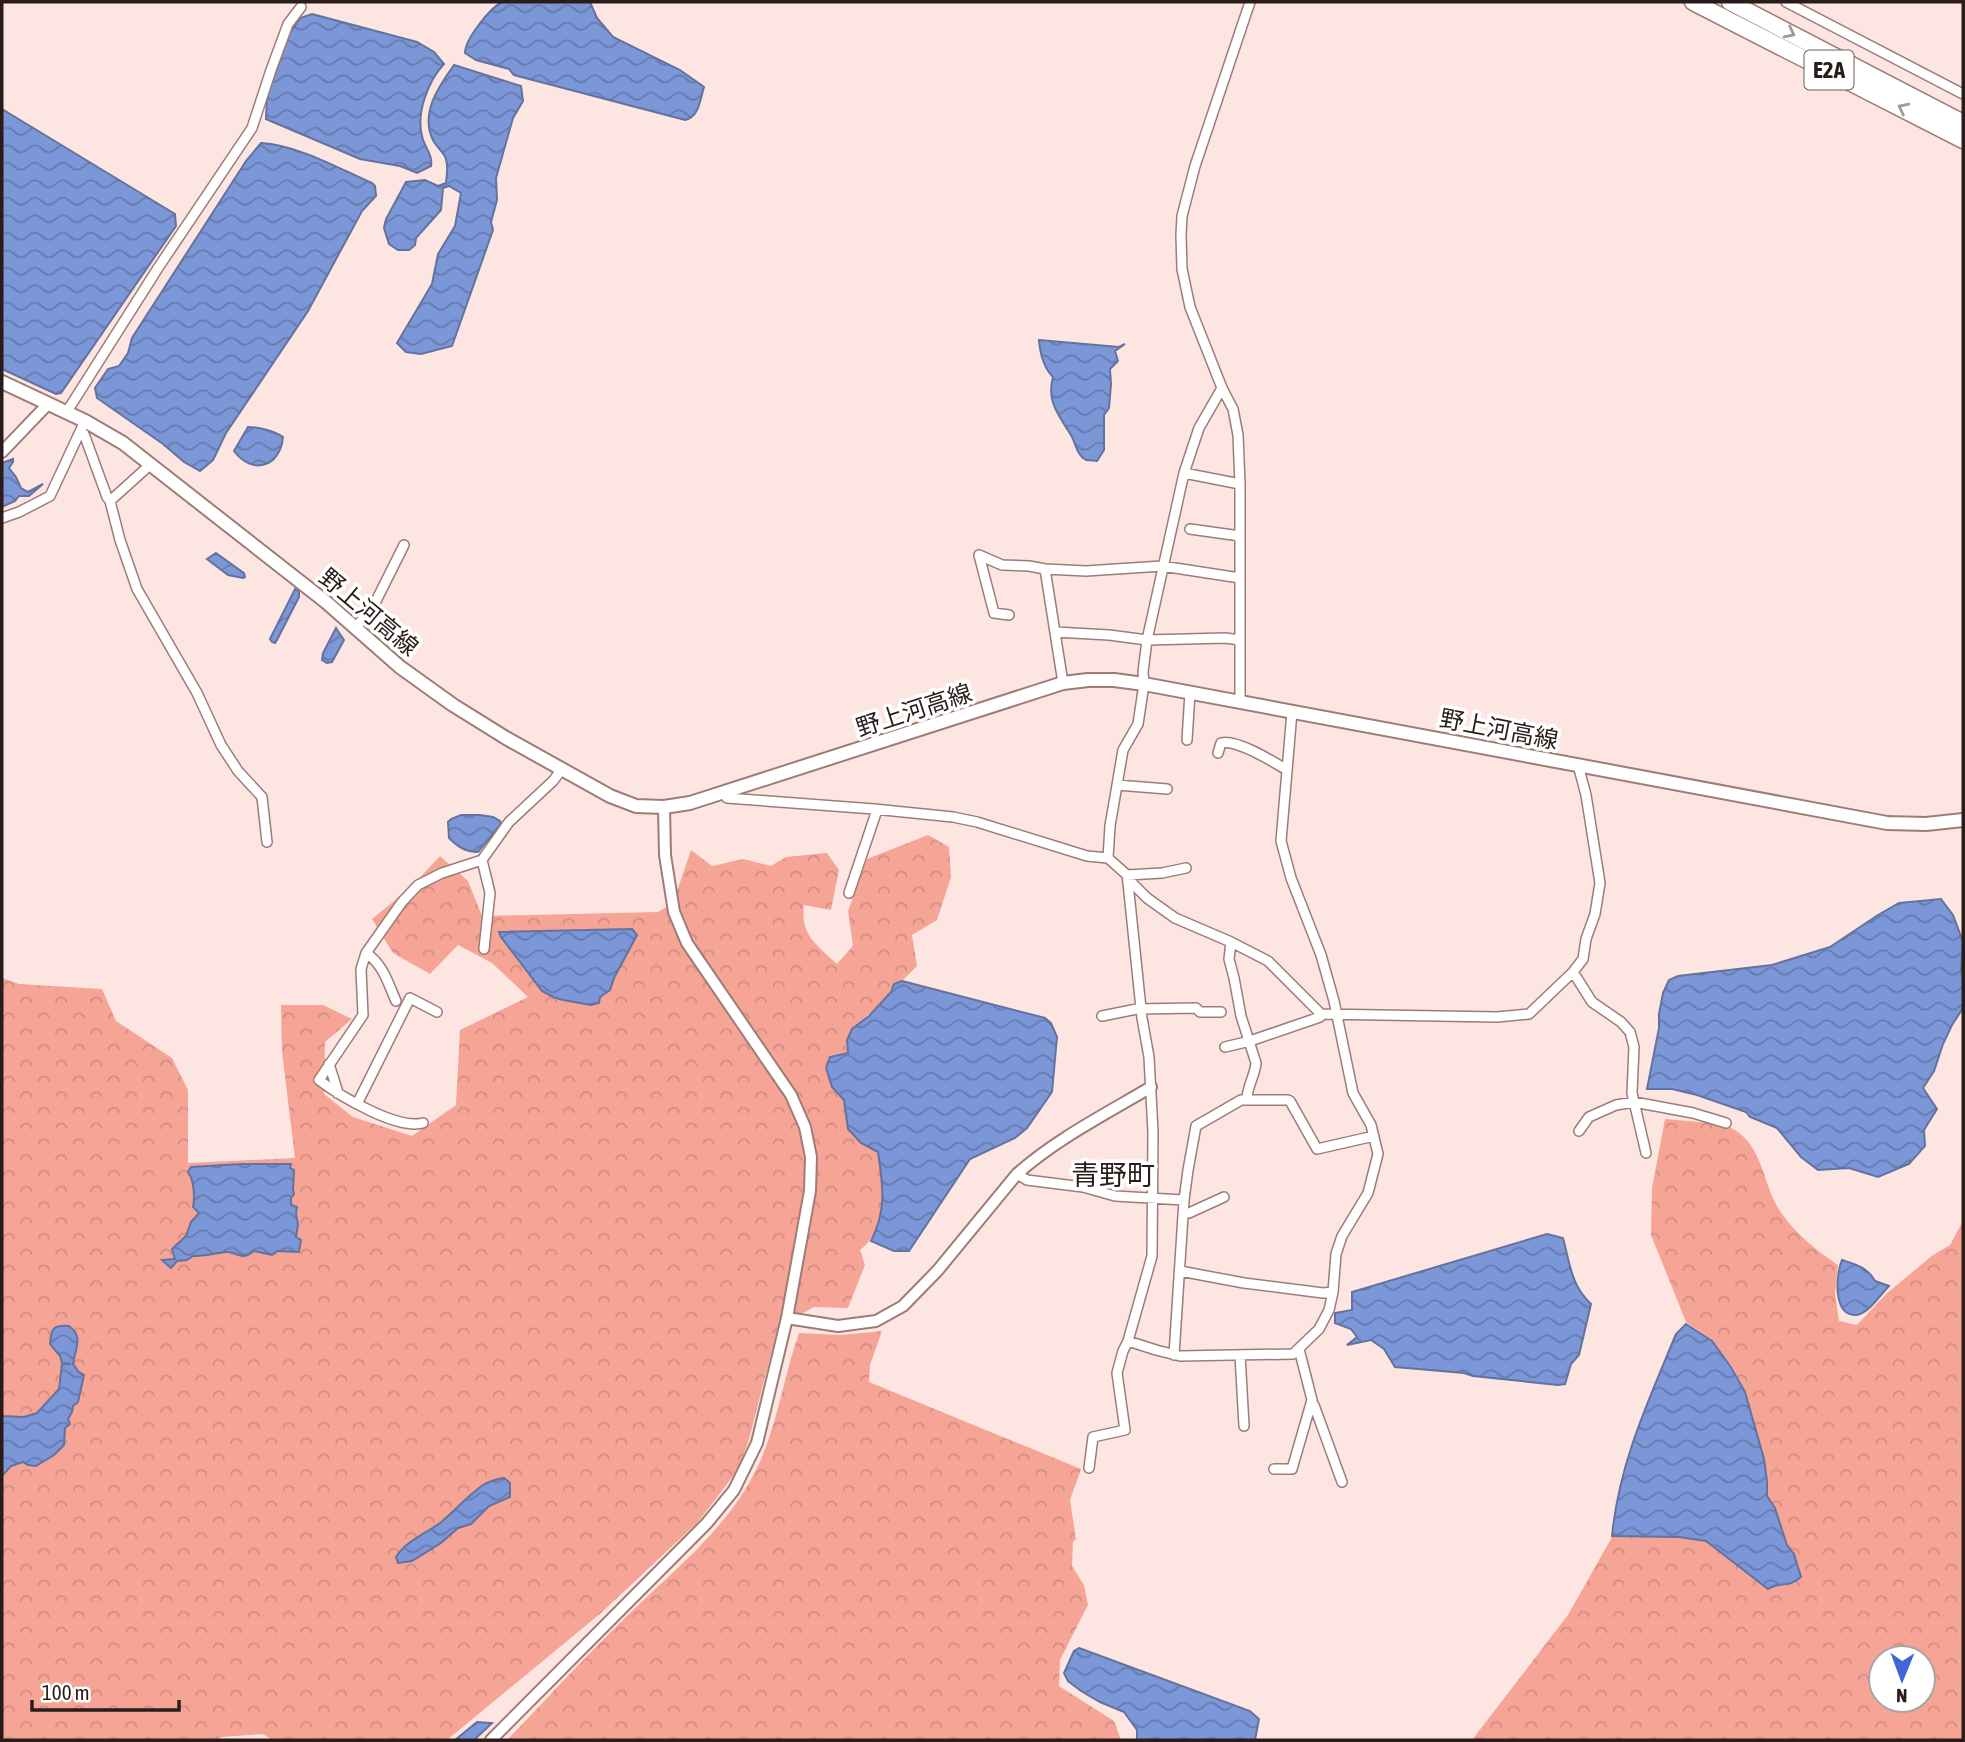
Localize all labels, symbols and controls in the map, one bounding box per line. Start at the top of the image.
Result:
one-way arrow [1783,24,1796,38]
road number: E2A [1804,50,1854,90]
one-way arrow [1898,103,1910,117]
street label: 野上河高線 [314,563,424,661]
street label: 野上河高線 [853,679,975,741]
street label: 野上河高線 [1438,704,1560,754]
district label: 青野町 [1071,1159,1155,1191]
north arrow [1867,1644,1937,1714]
scale bar [32,1668,178,1712]
text: 100 m [42,1680,90,1704]
text: N [1896,1685,1908,1707]

